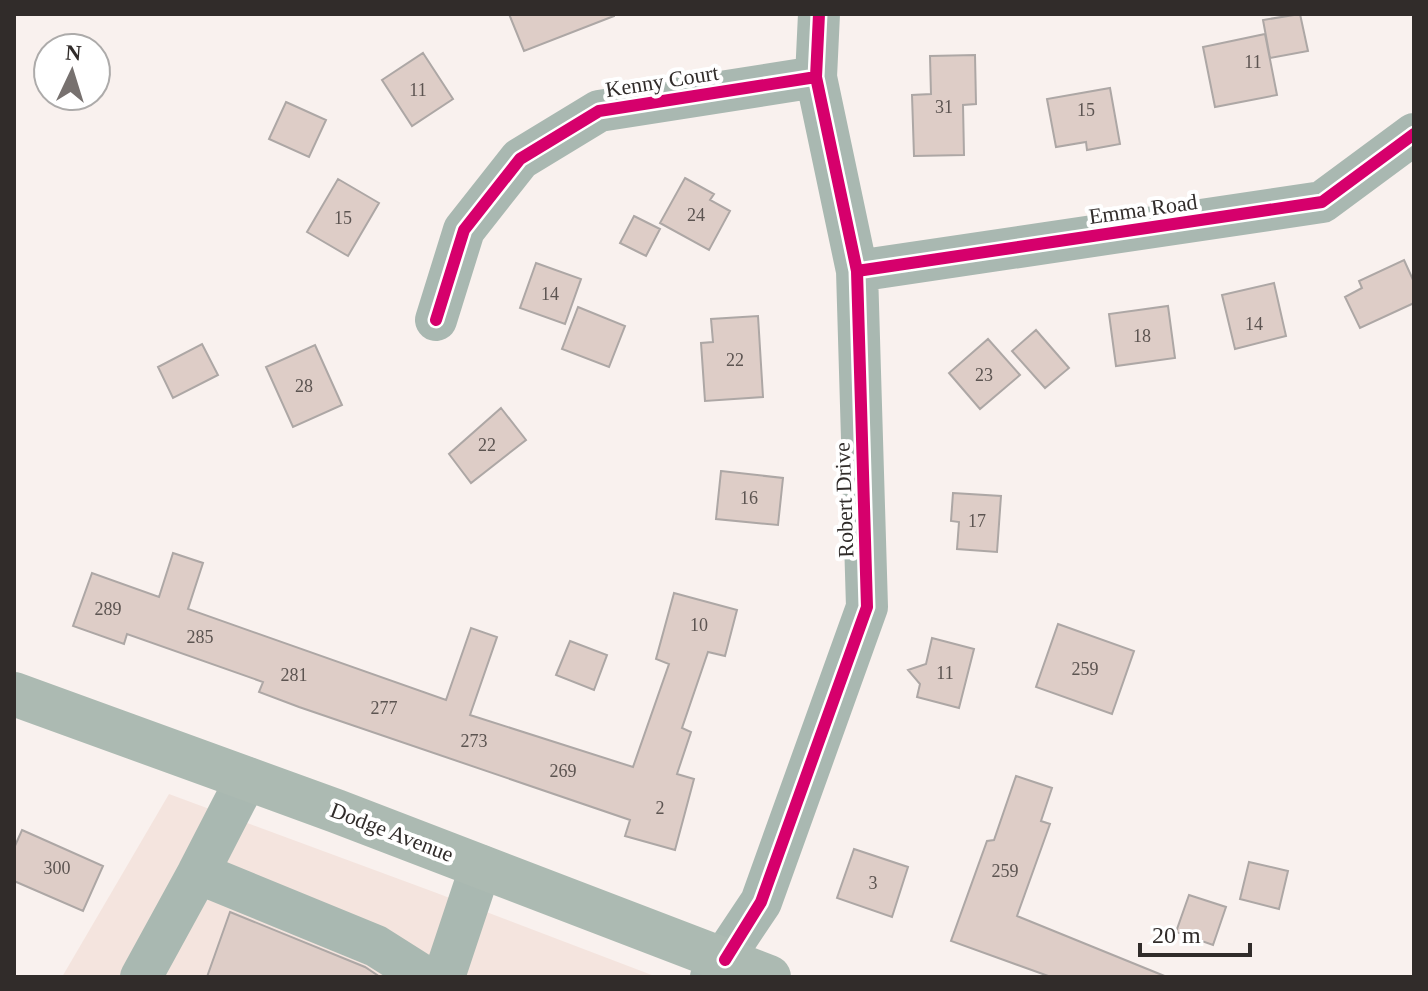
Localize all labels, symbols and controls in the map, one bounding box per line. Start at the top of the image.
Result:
north arrow [32,32,112,112]
text: N [65,40,82,66]
house number: 11 [1244,52,1262,72]
street label: Kenny Court [604,60,720,102]
house number: 11 [409,80,427,100]
house number: 31 [935,97,953,117]
house number: 15 [1077,100,1095,120]
street label: Emma Road [1087,189,1199,229]
house number: 24 [687,205,705,225]
house number: 15 [334,208,352,228]
house number: 14 [541,284,559,304]
house number: 14 [1245,314,1263,334]
house number: 18 [1133,326,1151,346]
house number: 22 [726,350,744,370]
house number: 23 [975,365,993,385]
house number: 28 [295,376,313,396]
house number: 22 [478,435,496,455]
street label: Robert Drive [829,442,859,558]
house number: 16 [740,488,758,508]
house number: 17 [968,511,986,531]
house number: 289 [95,599,122,619]
house number: 10 [690,615,708,635]
house number: 285 [187,627,214,647]
house number: 259 [1072,659,1099,679]
house number: 11 [936,663,954,683]
house number: 281 [281,665,308,685]
house number: 277 [371,698,398,718]
house number: 273 [461,731,488,751]
house number: 269 [550,761,577,781]
street label: Dodge Avenue [327,797,457,867]
house number: 2 [656,798,665,818]
house number: 300 [44,858,71,878]
house number: 259 [992,861,1019,881]
house number: 3 [869,873,878,893]
scale bar [1140,907,1250,957]
text: 20 m [1152,922,1201,948]

